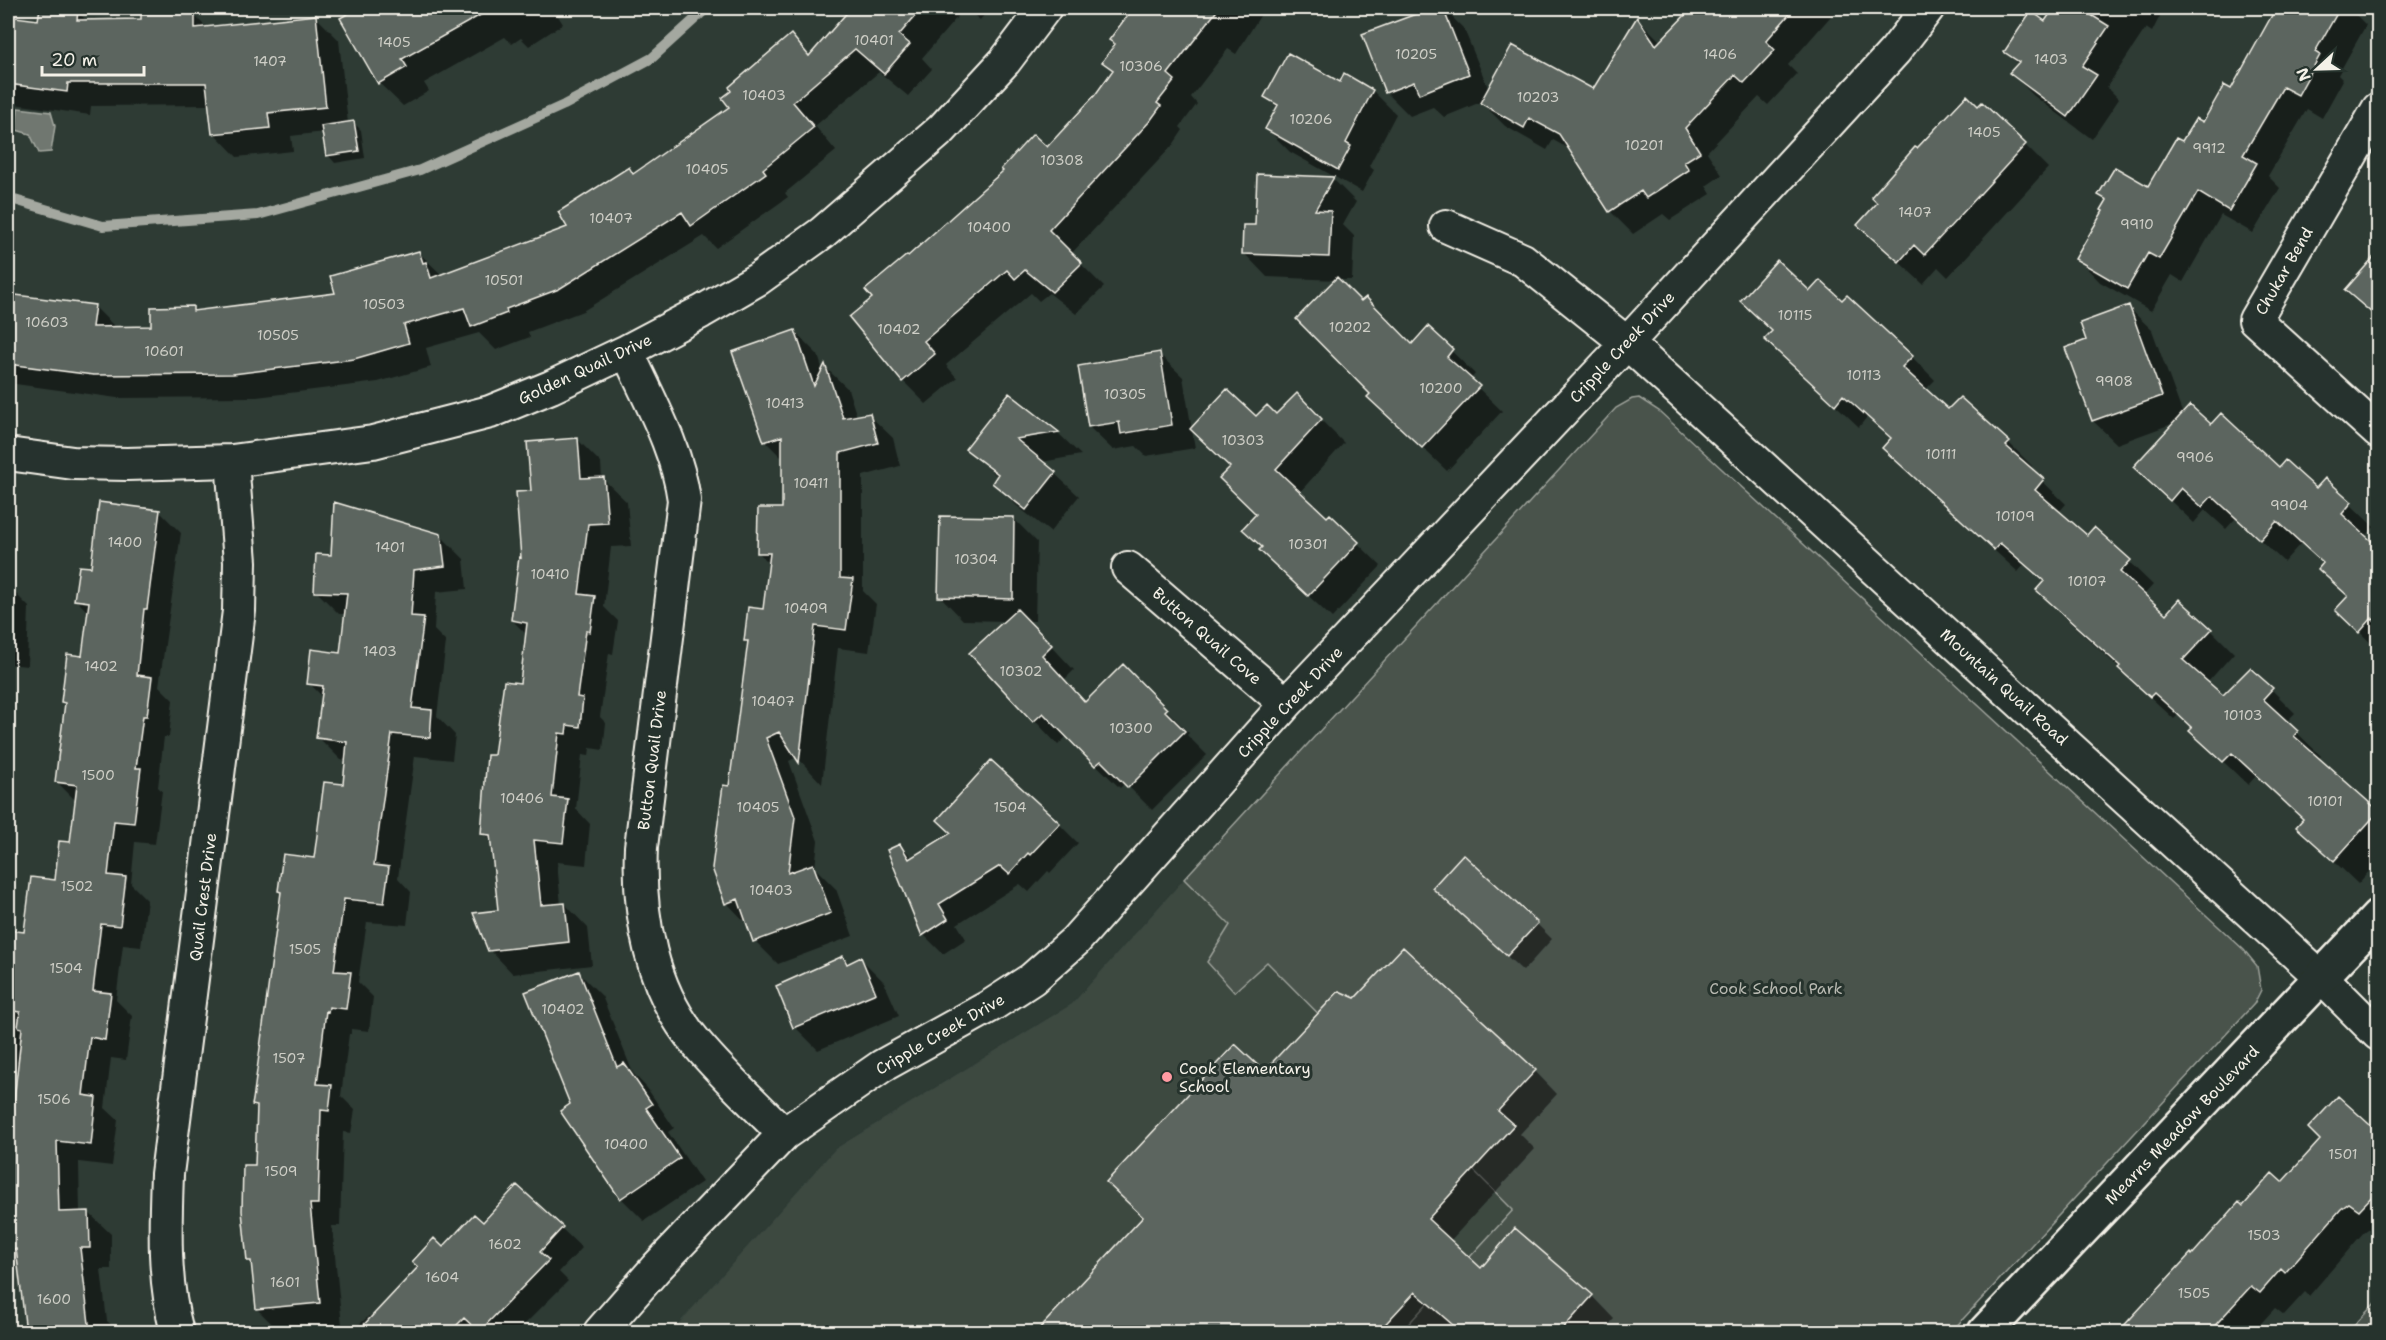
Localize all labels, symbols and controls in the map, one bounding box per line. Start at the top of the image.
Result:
house number: 10401 [854,31,894,49]
house number: 1405 [377,33,411,51]
scale bar [42,39,144,77]
north arrow [2287,39,2347,99]
house number: 10205 [1395,45,1437,63]
house number: 1406 [1703,45,1737,63]
text: 20 m [51,48,97,72]
house number: 1403 [2034,50,2068,68]
house number: 1407 [253,52,287,70]
house number: 10306 [1119,57,1163,75]
text: N [2291,65,2316,84]
house number: 10403 [742,86,786,104]
house number: 10203 [1517,88,1559,106]
house number: 10206 [1289,110,1333,128]
house number: 1405 [1967,123,2001,141]
house number: 10201 [1625,136,1663,154]
house number: 9912 [2192,139,2226,157]
house number: 10308 [1040,151,1084,169]
house number: 10405 [686,160,728,178]
house number: 1407 [1898,203,1932,221]
house number: 10407 [589,209,633,227]
house number: 9910 [2120,215,2154,233]
house number: 10400 [967,218,1011,236]
street label: Chukar Bend [2250,223,2318,319]
house number: 10501 [485,271,523,289]
street label: Cripple Creek Drive [1565,287,1679,407]
house number: 10503 [363,295,405,313]
house number: 10115 [1778,306,1812,324]
house number: 10603 [25,313,69,331]
house number: 10202 [1329,318,1371,336]
house number: 10402 [877,320,921,338]
house number: 10505 [257,326,299,344]
street label: Golden Quail Drive [515,329,655,409]
house number: 10601 [144,342,184,360]
house number: 10113 [1846,366,1882,384]
house number: 9908 [2095,372,2133,390]
house number: 10200 [1419,379,1463,397]
house number: 10305 [1104,385,1146,403]
house number: 10413 [766,394,804,412]
house number: 10303 [1221,431,1265,449]
house number: 10111 [1925,445,1957,463]
house number: 9906 [2176,448,2214,466]
house number: 10411 [793,474,829,492]
house number: 9904 [2270,496,2308,514]
house number: 10109 [1995,507,2035,525]
house number: 1400 [108,533,142,551]
house number: 10301 [1288,535,1328,553]
house number: 1401 [375,538,405,556]
house number: 10304 [954,550,998,568]
house number: 10410 [530,565,570,583]
house number: 10107 [2067,572,2107,590]
street label: Button Quail Cove [1148,583,1266,689]
house number: 10409 [784,599,828,617]
street label: Mountain Quail Road [1936,624,2072,750]
house number: 1403 [363,642,397,660]
street label: Cripple Creek Drive [1233,642,1347,762]
house number: 1402 [84,657,118,675]
house number: 10302 [1000,662,1042,680]
street label: Button Quail Drive [633,689,671,831]
house number: 10407 [751,692,795,710]
house number: 10103 [2223,706,2263,724]
house number: 10300 [1109,719,1153,737]
house number: 1500 [81,766,115,784]
house number: 10406 [500,789,544,807]
house number: 10101 [2307,792,2343,810]
house number: 10405 [737,798,779,816]
house number: 1504 [993,798,1027,816]
street label: Quail Crest Drive [185,832,221,962]
house number: 1502 [61,877,93,895]
house number: 10403 [749,881,793,899]
house number: 1505 [289,940,321,958]
house number: 1504 [49,959,83,977]
park label: Cook School Park [1709,978,1843,999]
street label: Cripple Creek Drive [872,989,1008,1079]
house number: 10402 [541,1000,585,1018]
street label: Mearns Meadow Boulevard [2100,1041,2264,1209]
house number: 1507 [273,1049,305,1067]
place label: Cook Elementary School [1179,1058,1311,1097]
marker: Cook Elementary School [1160,1070,1174,1084]
house number: 1506 [37,1090,71,1108]
house number: 10400 [604,1135,648,1153]
house number: 1501 [2328,1145,2358,1163]
house number: 1509 [264,1162,298,1180]
house number: 1503 [2248,1226,2280,1244]
house number: 1602 [488,1235,522,1253]
house number: 1604 [425,1268,459,1286]
house number: 1601 [270,1273,300,1291]
house number: 1505 [2178,1284,2210,1302]
house number: 1600 [37,1290,71,1308]

